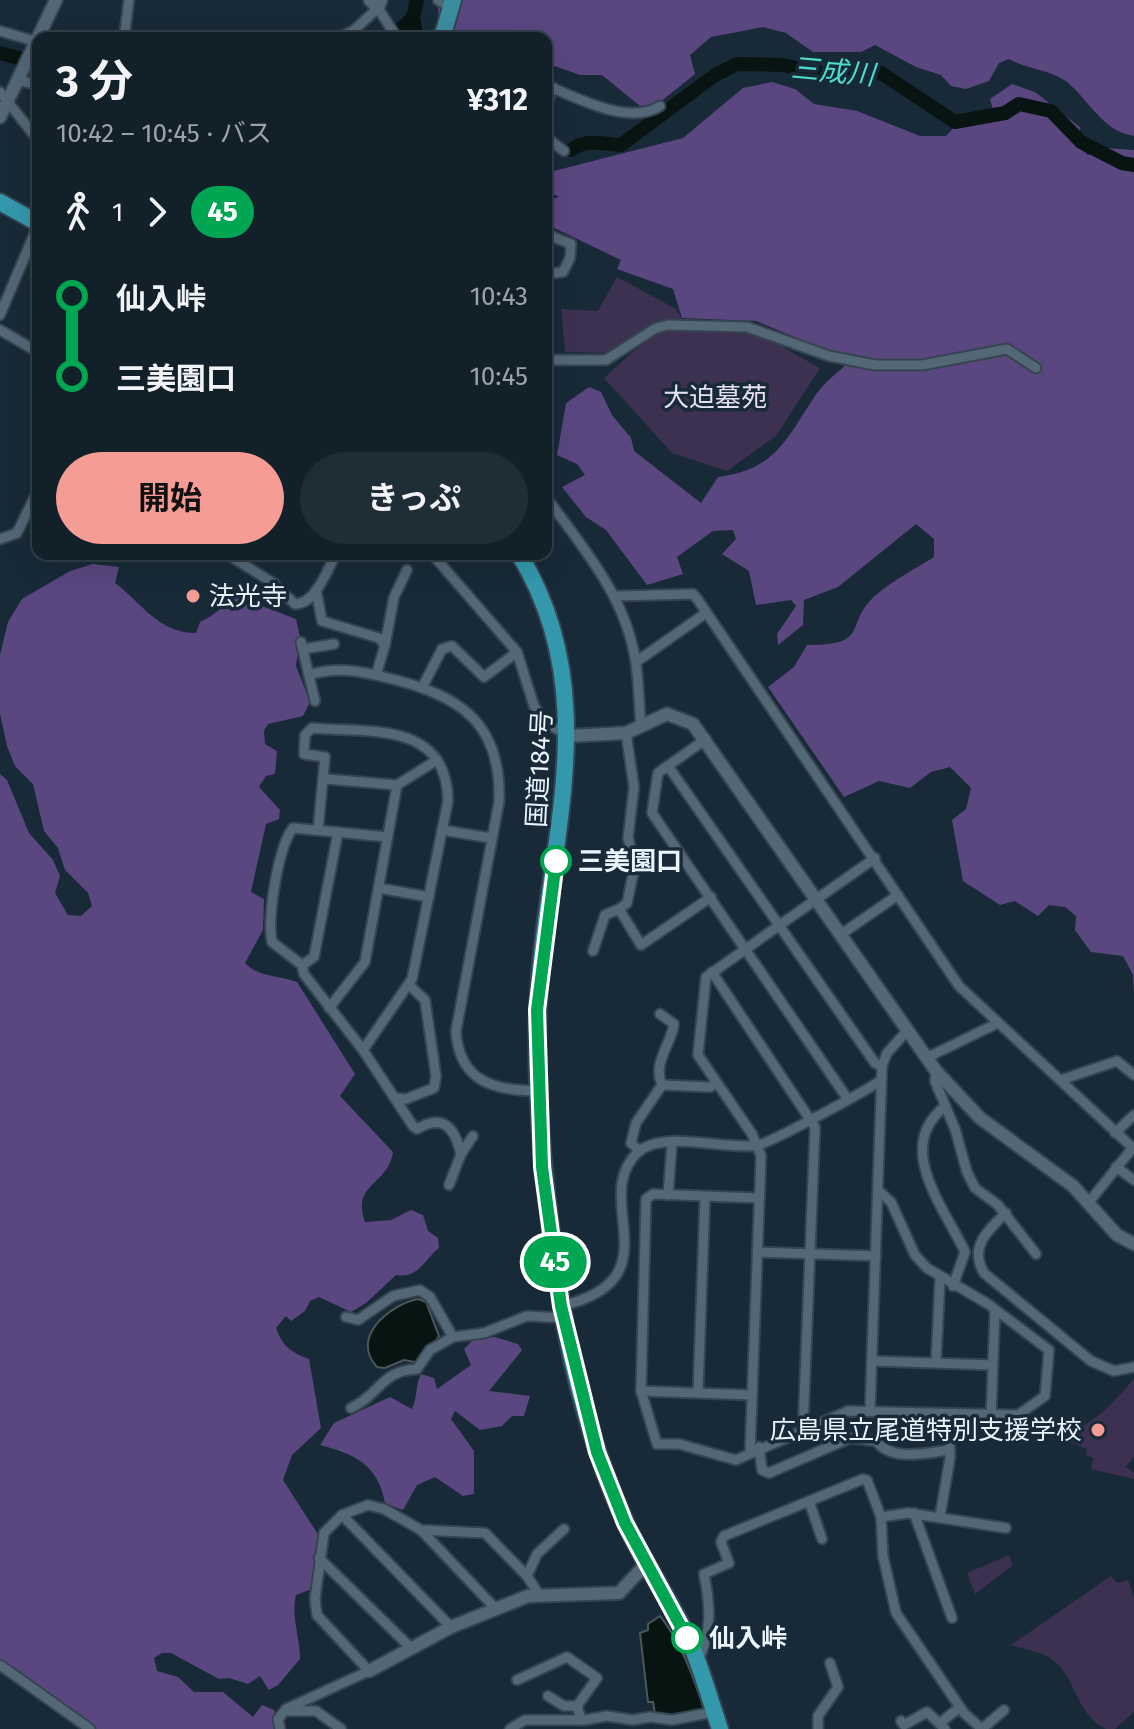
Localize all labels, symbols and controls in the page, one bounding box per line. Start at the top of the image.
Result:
water label: 三成川 [790,51,879,92]
text: 3 分 [56,55,133,108]
text: ¥312 [467,82,528,118]
text: 10:42 – 10:45 · バス [56,118,272,149]
icon: walk [56,190,100,234]
icon: forward [135,190,179,234]
text: 45 [207,195,238,228]
text: 1 [112,197,123,228]
text: 仙入峠 [116,281,206,317]
text: 10:43 [470,281,528,312]
text: 三美園口 [116,361,236,397]
text: 10:45 [470,361,528,392]
park label: 大迫墓苑 [663,382,767,413]
button: 開始 [56,452,284,544]
button: きっぷ [300,452,528,544]
place label: 法光寺 [209,581,287,612]
marker: 法光寺 [184,587,202,605]
street label: 国道184号 [521,710,558,828]
marker: 三美園口 [541,846,571,876]
place label: 三美園口 [578,846,682,877]
line badge: 45 [519,1236,591,1288]
text: 45 [540,1245,570,1278]
place label: 広島県立尾道特別支援学校 [770,1415,1082,1446]
marker: 広島県立尾道特別支援学校 [1089,1421,1107,1439]
marker: 仙入峠 [672,1623,702,1653]
place label: 仙入峠 [709,1623,787,1654]

